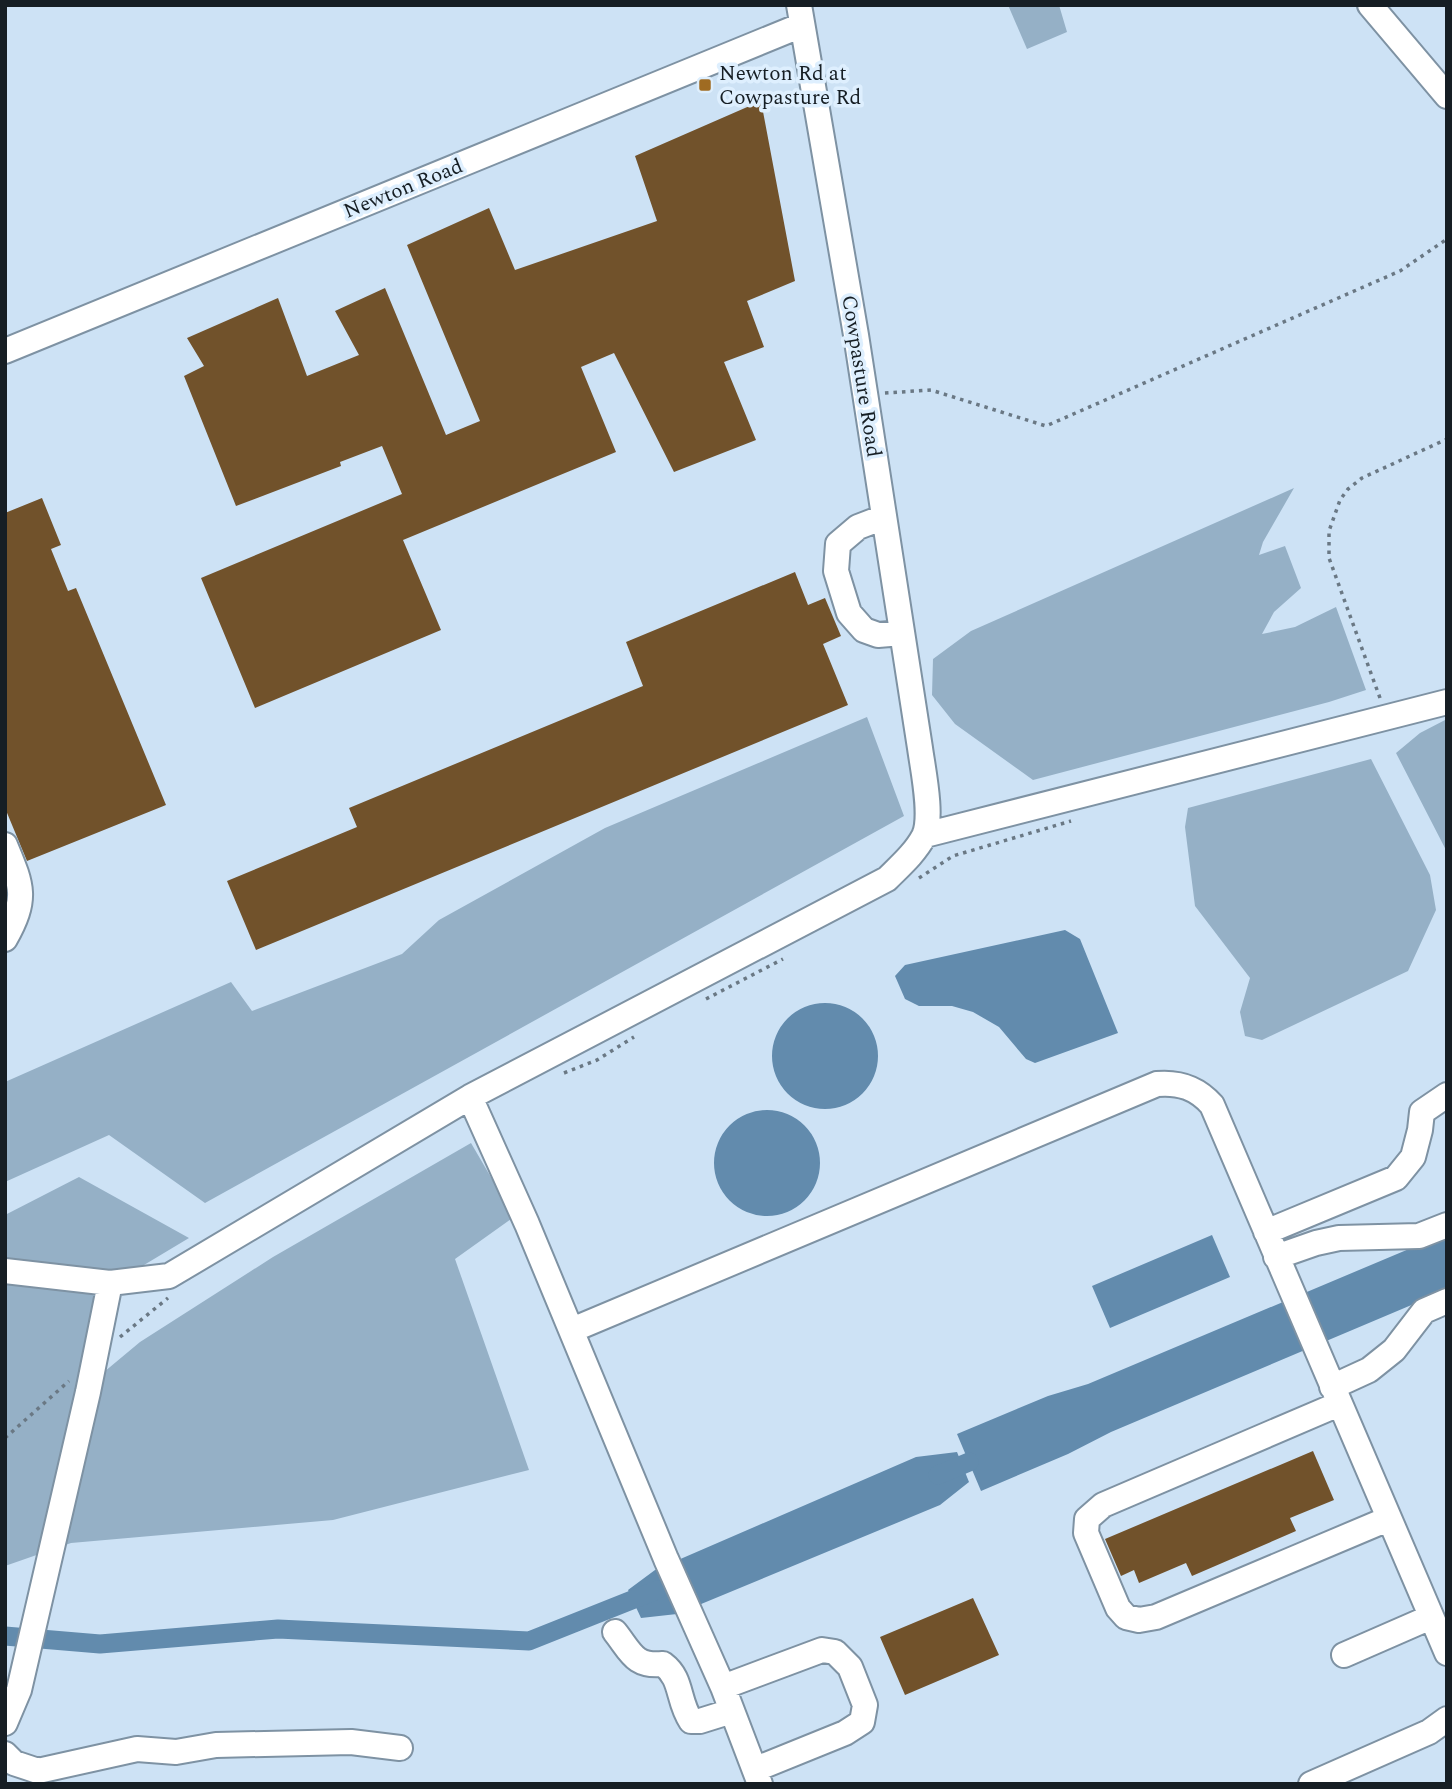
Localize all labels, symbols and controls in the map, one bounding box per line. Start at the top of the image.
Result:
place label: Newton Rd at Cowpasture Rd [719,58,861,114]
marker: Newton Rd at Cowpasture Rd [697,77,713,93]
street label: Newton Road [339,150,468,227]
street label: Cowpasture Road [832,293,890,460]

